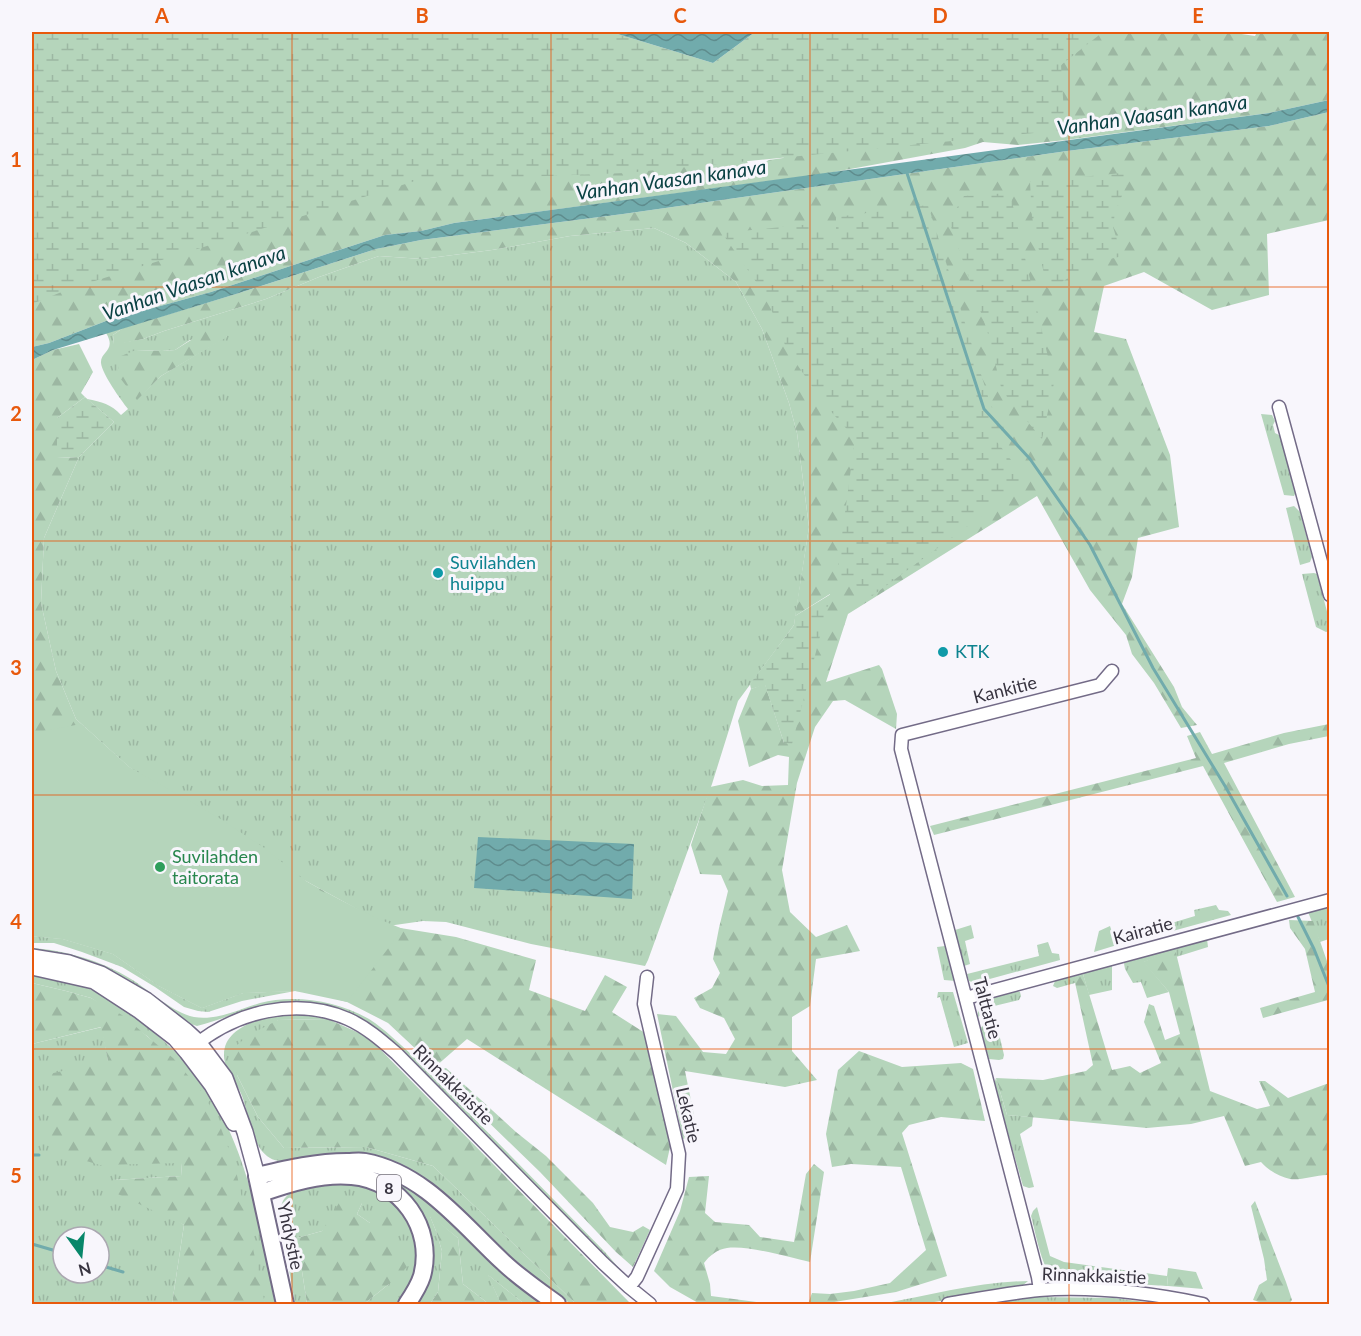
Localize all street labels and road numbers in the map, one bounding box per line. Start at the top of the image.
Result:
street label: Kankitie [971,671,1039,708]
street label: Kairatie [1110,912,1175,949]
street label: Talttatie [969,974,1007,1041]
street label: Rinnakkaistie [409,1040,498,1129]
street label: Lekatie [672,1085,706,1145]
road number: 8 [377,1175,401,1201]
street label: Yhdystie [273,1200,309,1272]
street label: Rinnakkaistie [1041,1262,1147,1288]

